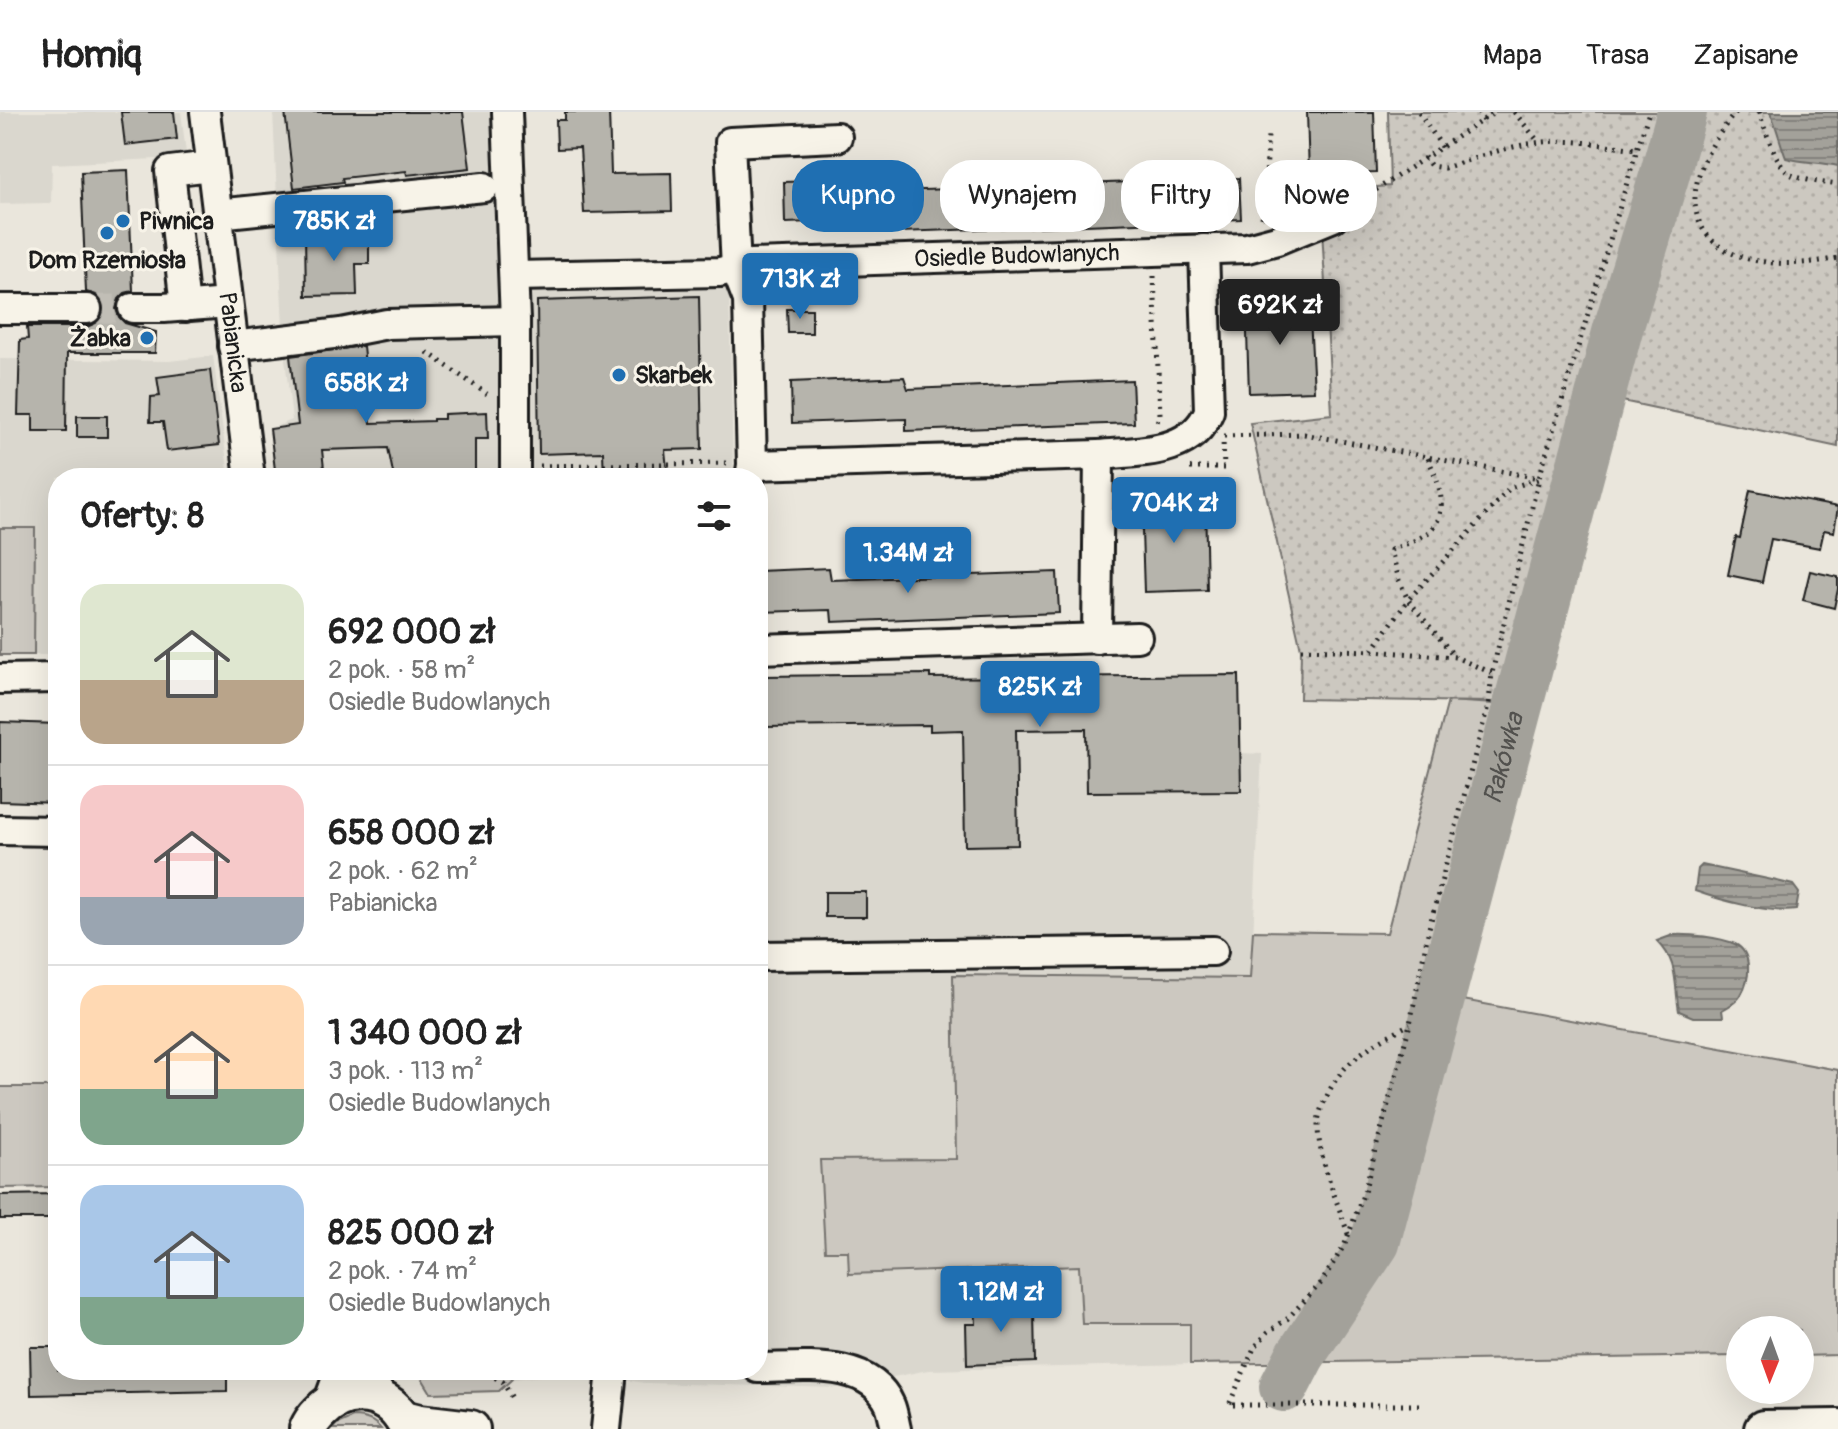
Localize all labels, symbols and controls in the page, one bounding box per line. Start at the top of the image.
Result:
text: Homiq [40,31,142,79]
text: Mapa [1483,38,1542,73]
text: Trasa [1586,38,1649,73]
text: Zapisane [1693,38,1798,73]
chip: Kupno [792,160,924,232]
chip: Wynajem [940,160,1105,232]
chip: Filtry [1121,160,1239,232]
chip: Nowe [1255,160,1377,232]
pin: 785K zł [260,195,408,263]
text: 785K zł [293,205,375,237]
place label: Piwnica [139,207,214,236]
marker: Piwnica [114,212,132,230]
marker: Dom Rzemiosła [98,224,116,242]
street label: Osiedle Budowlanych [914,238,1120,273]
place label: Dom Rzemiosła [28,246,186,275]
pin: 713K zł [726,253,874,321]
text: 713K zł [760,263,840,295]
pin: 692K zł [1206,279,1354,347]
text: 692K zł [1238,289,1322,321]
street label: Pabianicka [213,290,254,394]
place label: Żabka [70,324,131,353]
marker: Żabka [138,329,156,347]
pin: 658K zł [292,357,440,425]
place label: Skarbek [635,361,713,390]
marker: Skarbek [610,366,628,384]
text: 658K zł [324,367,408,399]
pin: 704K zł [1100,477,1248,545]
text: 704K zł [1130,487,1218,519]
icon: filters [692,494,736,538]
text: Oferty: 8 [80,495,204,538]
pin: 1.34M zł [825,527,991,595]
text: 1.34M zł [863,537,953,569]
text: 692 000 zł [328,611,495,654]
icon: home [144,616,240,712]
text: 2 pok. · 58 m² [328,654,475,686]
pin: 825K zł [966,661,1114,729]
text: 825K zł [998,671,1082,703]
text: Osiedle Budowlanych [328,686,550,718]
water label: Rakówka [1476,708,1532,807]
text: 658 000 zł [328,812,494,855]
icon: home [144,817,240,913]
text: 2 pok. · 62 m² [328,855,478,887]
text: Pabianicka [328,887,438,919]
text: 1 340 000 zł [328,1012,521,1055]
icon: home [144,1017,240,1113]
text: 3 pok. · 113 m² [328,1055,483,1087]
text: Osiedle Budowlanych [328,1087,550,1119]
text: 825 000 zł [328,1212,493,1255]
icon: home [144,1217,240,1313]
text: 2 pok. · 74 m² [328,1255,477,1287]
pin: 1.12M zł [918,1266,1084,1334]
text: 1.12M zł [959,1276,1043,1308]
text: Osiedle Budowlanych [328,1287,550,1319]
north arrow [1726,1316,1814,1404]
map controls [1726,1316,1814,1404]

